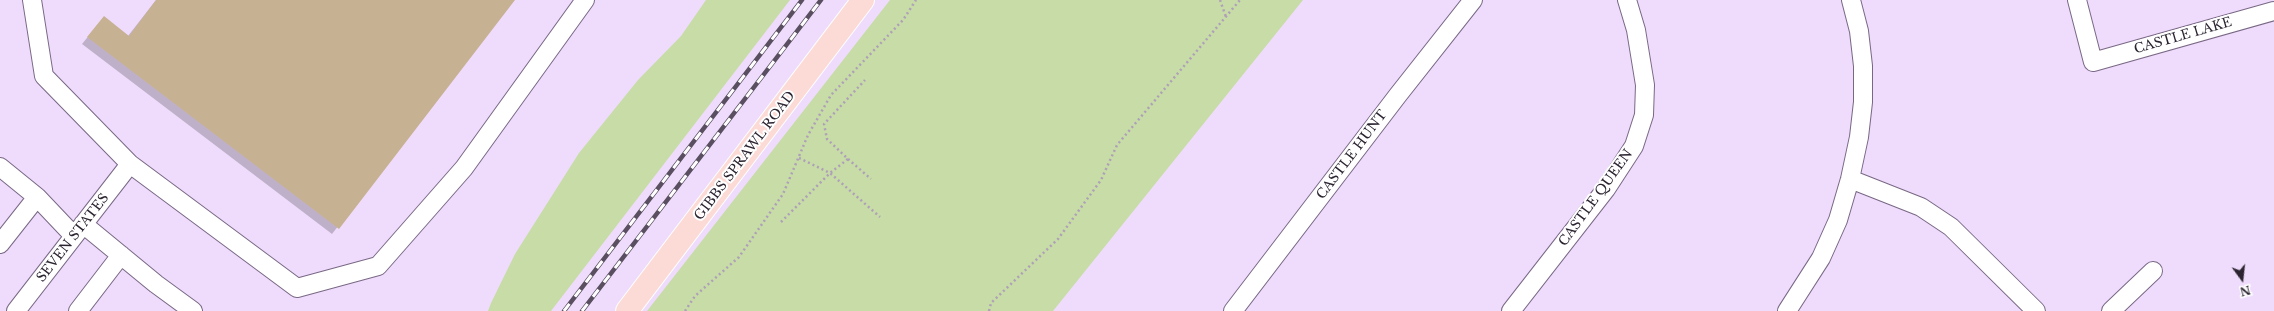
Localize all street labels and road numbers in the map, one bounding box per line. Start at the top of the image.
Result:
street label: CASTLE LAKE [2132,15,2234,57]
street label: GIBBS SPRAWL ROAD [691,89,799,223]
street label: CASTLE HUNT [1314,107,1390,203]
street label: CASTLE QUEEN [1556,147,1636,249]
street label: SEVEN STATES [34,191,112,285]

